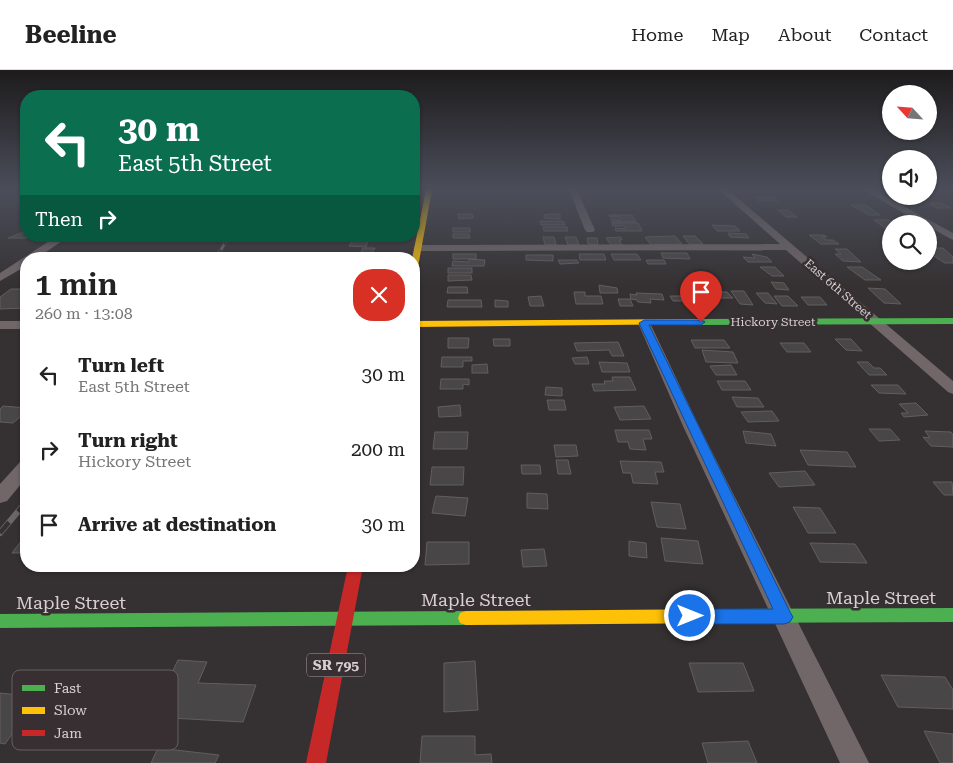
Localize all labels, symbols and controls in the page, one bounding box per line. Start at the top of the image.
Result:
text: Beeline [25,21,117,49]
text: Home [631,24,683,45]
text: Map [711,24,750,45]
text: About [778,24,831,45]
text: Contact [859,24,928,45]
north arrow [882,85,938,140]
map controls [882,85,937,270]
text: 30 m [118,109,200,150]
icon: left [35,110,100,175]
button: sound [882,150,937,205]
text: East 5th Street [118,151,272,176]
icon: right [93,205,121,233]
text: Then [35,208,83,231]
button: search [882,215,937,270]
street label: East 6th Street [802,256,875,322]
text: 1 min [35,267,118,302]
button: close [353,269,405,321]
pin [680,271,722,322]
icon: arrive [687,278,715,306]
text: 260 m · 13:08 [35,304,133,323]
street label: Hickory Street [731,315,816,329]
text: Turn left [78,354,164,377]
icon: left [35,361,63,389]
text: 30 m [362,363,405,386]
text: East 5th Street [78,377,190,396]
text: Turn right [78,429,178,452]
icon: right [35,436,63,464]
text: 200 m [351,438,405,461]
text: Hickory Street [78,452,191,471]
icon: arrive [35,511,63,539]
text: Arrive at destination [78,513,276,536]
text: 30 m [362,513,405,536]
street label: Maple Street [826,587,936,608]
street label: Maple Street [421,589,531,610]
position arrow [663,589,715,641]
street label: Maple Street [16,592,126,613]
road number: SR 795 [307,654,365,676]
legend [12,670,178,750]
text: Fast [54,680,81,696]
text: Slow [54,702,87,718]
text: Jam [54,725,82,741]

